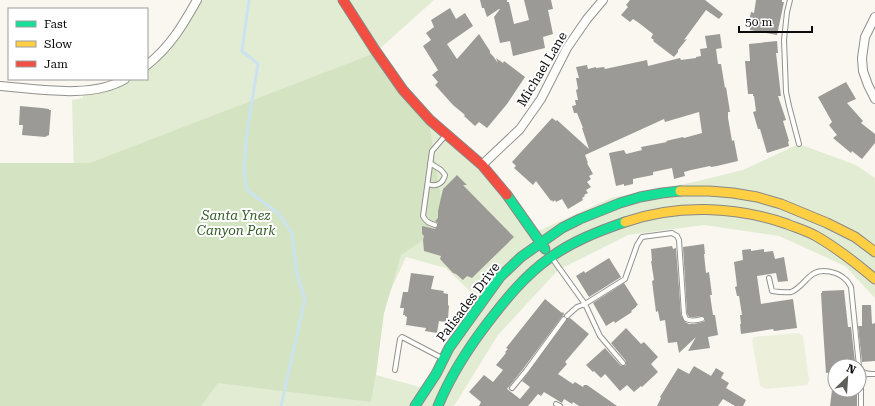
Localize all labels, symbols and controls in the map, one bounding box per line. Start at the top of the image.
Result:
legend [8,8,148,80]
scale bar [739,8,812,34]
text: 50 m [745,15,772,29]
text: Fast [44,17,68,31]
street label: Michael Lane [514,29,570,109]
text: Slow [44,37,72,51]
text: Jam [44,57,68,71]
park label: Santa Ynez Canyon Park [197,208,276,238]
street label: Palisades Drive [433,259,503,345]
north arrow [827,358,867,398]
text: N [844,362,858,377]

